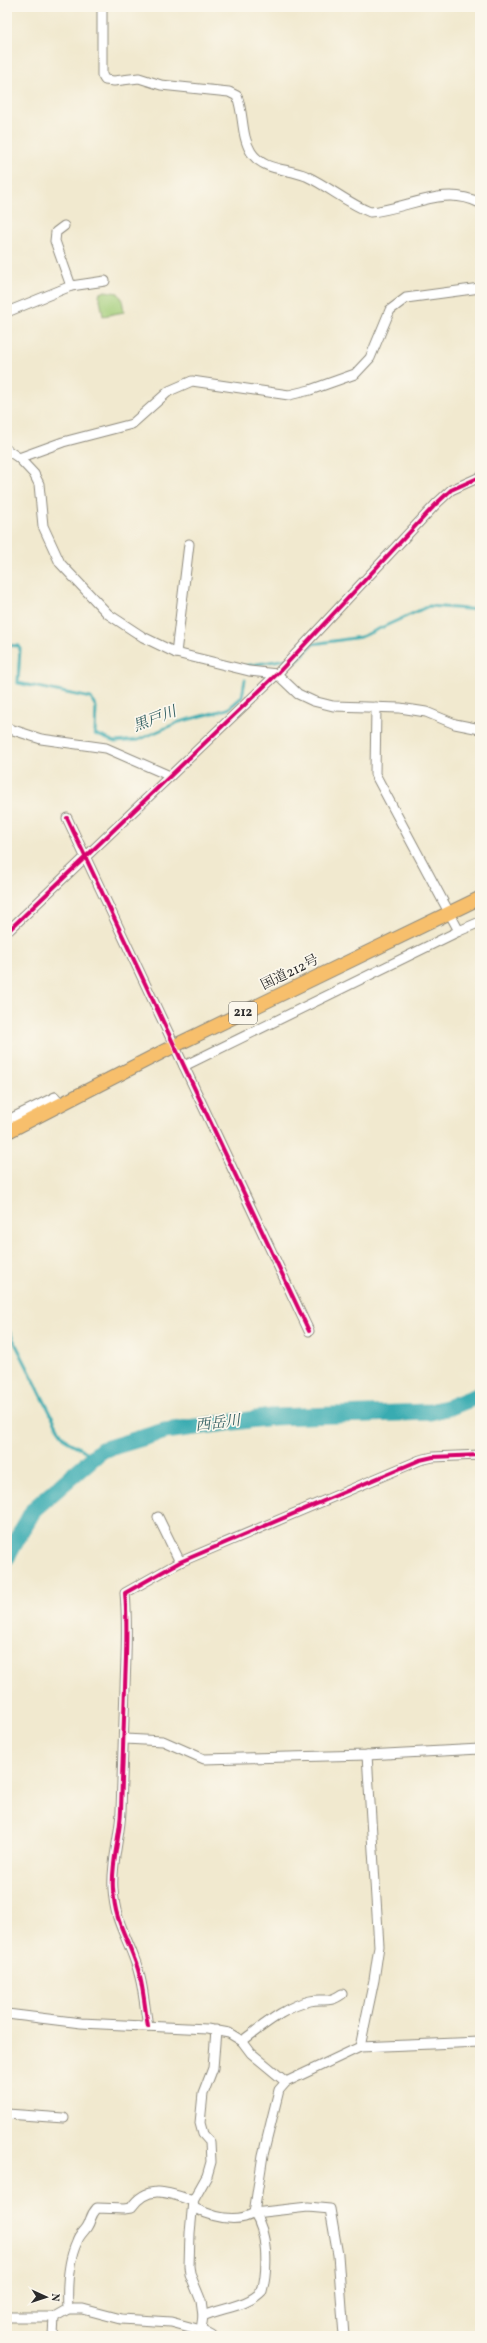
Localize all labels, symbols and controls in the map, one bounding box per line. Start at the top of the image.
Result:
water label: 黒戸川 [130,701,182,738]
street label: 国道212号 [258,951,322,995]
road number: 212 [229,1002,257,1024]
water label: 西岳川 [194,1411,244,1437]
north arrow [26,2277,66,2317]
text: N [47,2293,62,2302]

